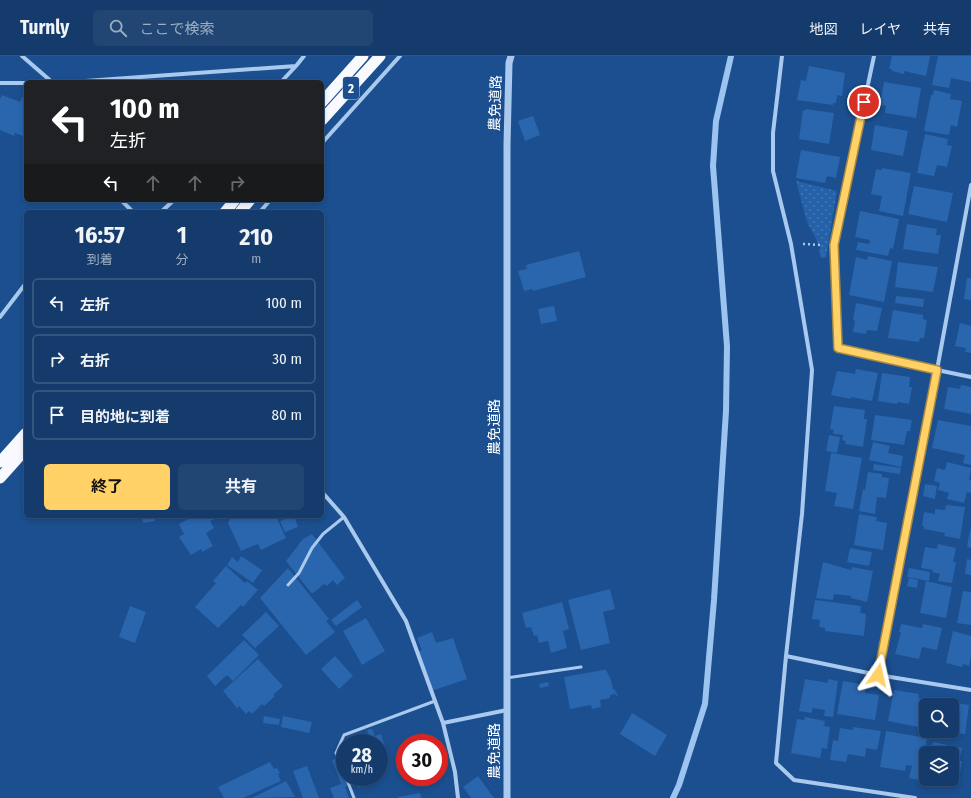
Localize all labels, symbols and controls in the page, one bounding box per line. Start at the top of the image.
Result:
search box [93,10,373,46]
text: Turnly [20,16,69,39]
icon: search [107,17,129,39]
text: ここで検索 [139,20,214,38]
text: 地図 [809,21,837,38]
text: レイヤ [859,21,901,38]
text: 共有 [923,21,951,38]
street label: 農免道路 [486,75,505,131]
road number: 2 [343,77,359,99]
pin [847,85,881,119]
icon: arrive [853,91,875,113]
text: 100 m [110,92,180,125]
icon: left [44,96,96,148]
text: 左折 [110,130,146,152]
icon: left [100,172,122,194]
icon: ahead [142,172,164,194]
icon: ahead [184,172,206,194]
icon: right [226,172,248,194]
text: 16:57 [75,221,125,249]
text: 1 [177,221,187,249]
text: 210 [239,223,273,251]
text: m [251,251,261,266]
text: 到着 [87,252,113,267]
text: 分 [175,252,188,267]
icon: left [46,292,68,314]
text: 100 m [265,294,302,312]
text: 左折 [80,296,110,314]
icon: right [46,348,68,370]
text: 30 m [272,350,302,368]
text: 右折 [80,352,110,370]
street label: 農免道路 [486,399,503,455]
icon: arrive [46,404,68,426]
text: 80 m [272,406,302,424]
text: 目的地に到着 [80,408,170,426]
button: 終了 [44,464,170,510]
button: 共有 [178,464,304,510]
position arrow [857,654,899,696]
map controls [919,698,959,786]
button: search [919,698,959,738]
street label: 農免道路 [486,723,503,779]
speed limit sign: 30 [396,734,448,786]
text: 28 [352,743,372,767]
button: layers [919,746,959,786]
text: km/h [351,764,373,776]

